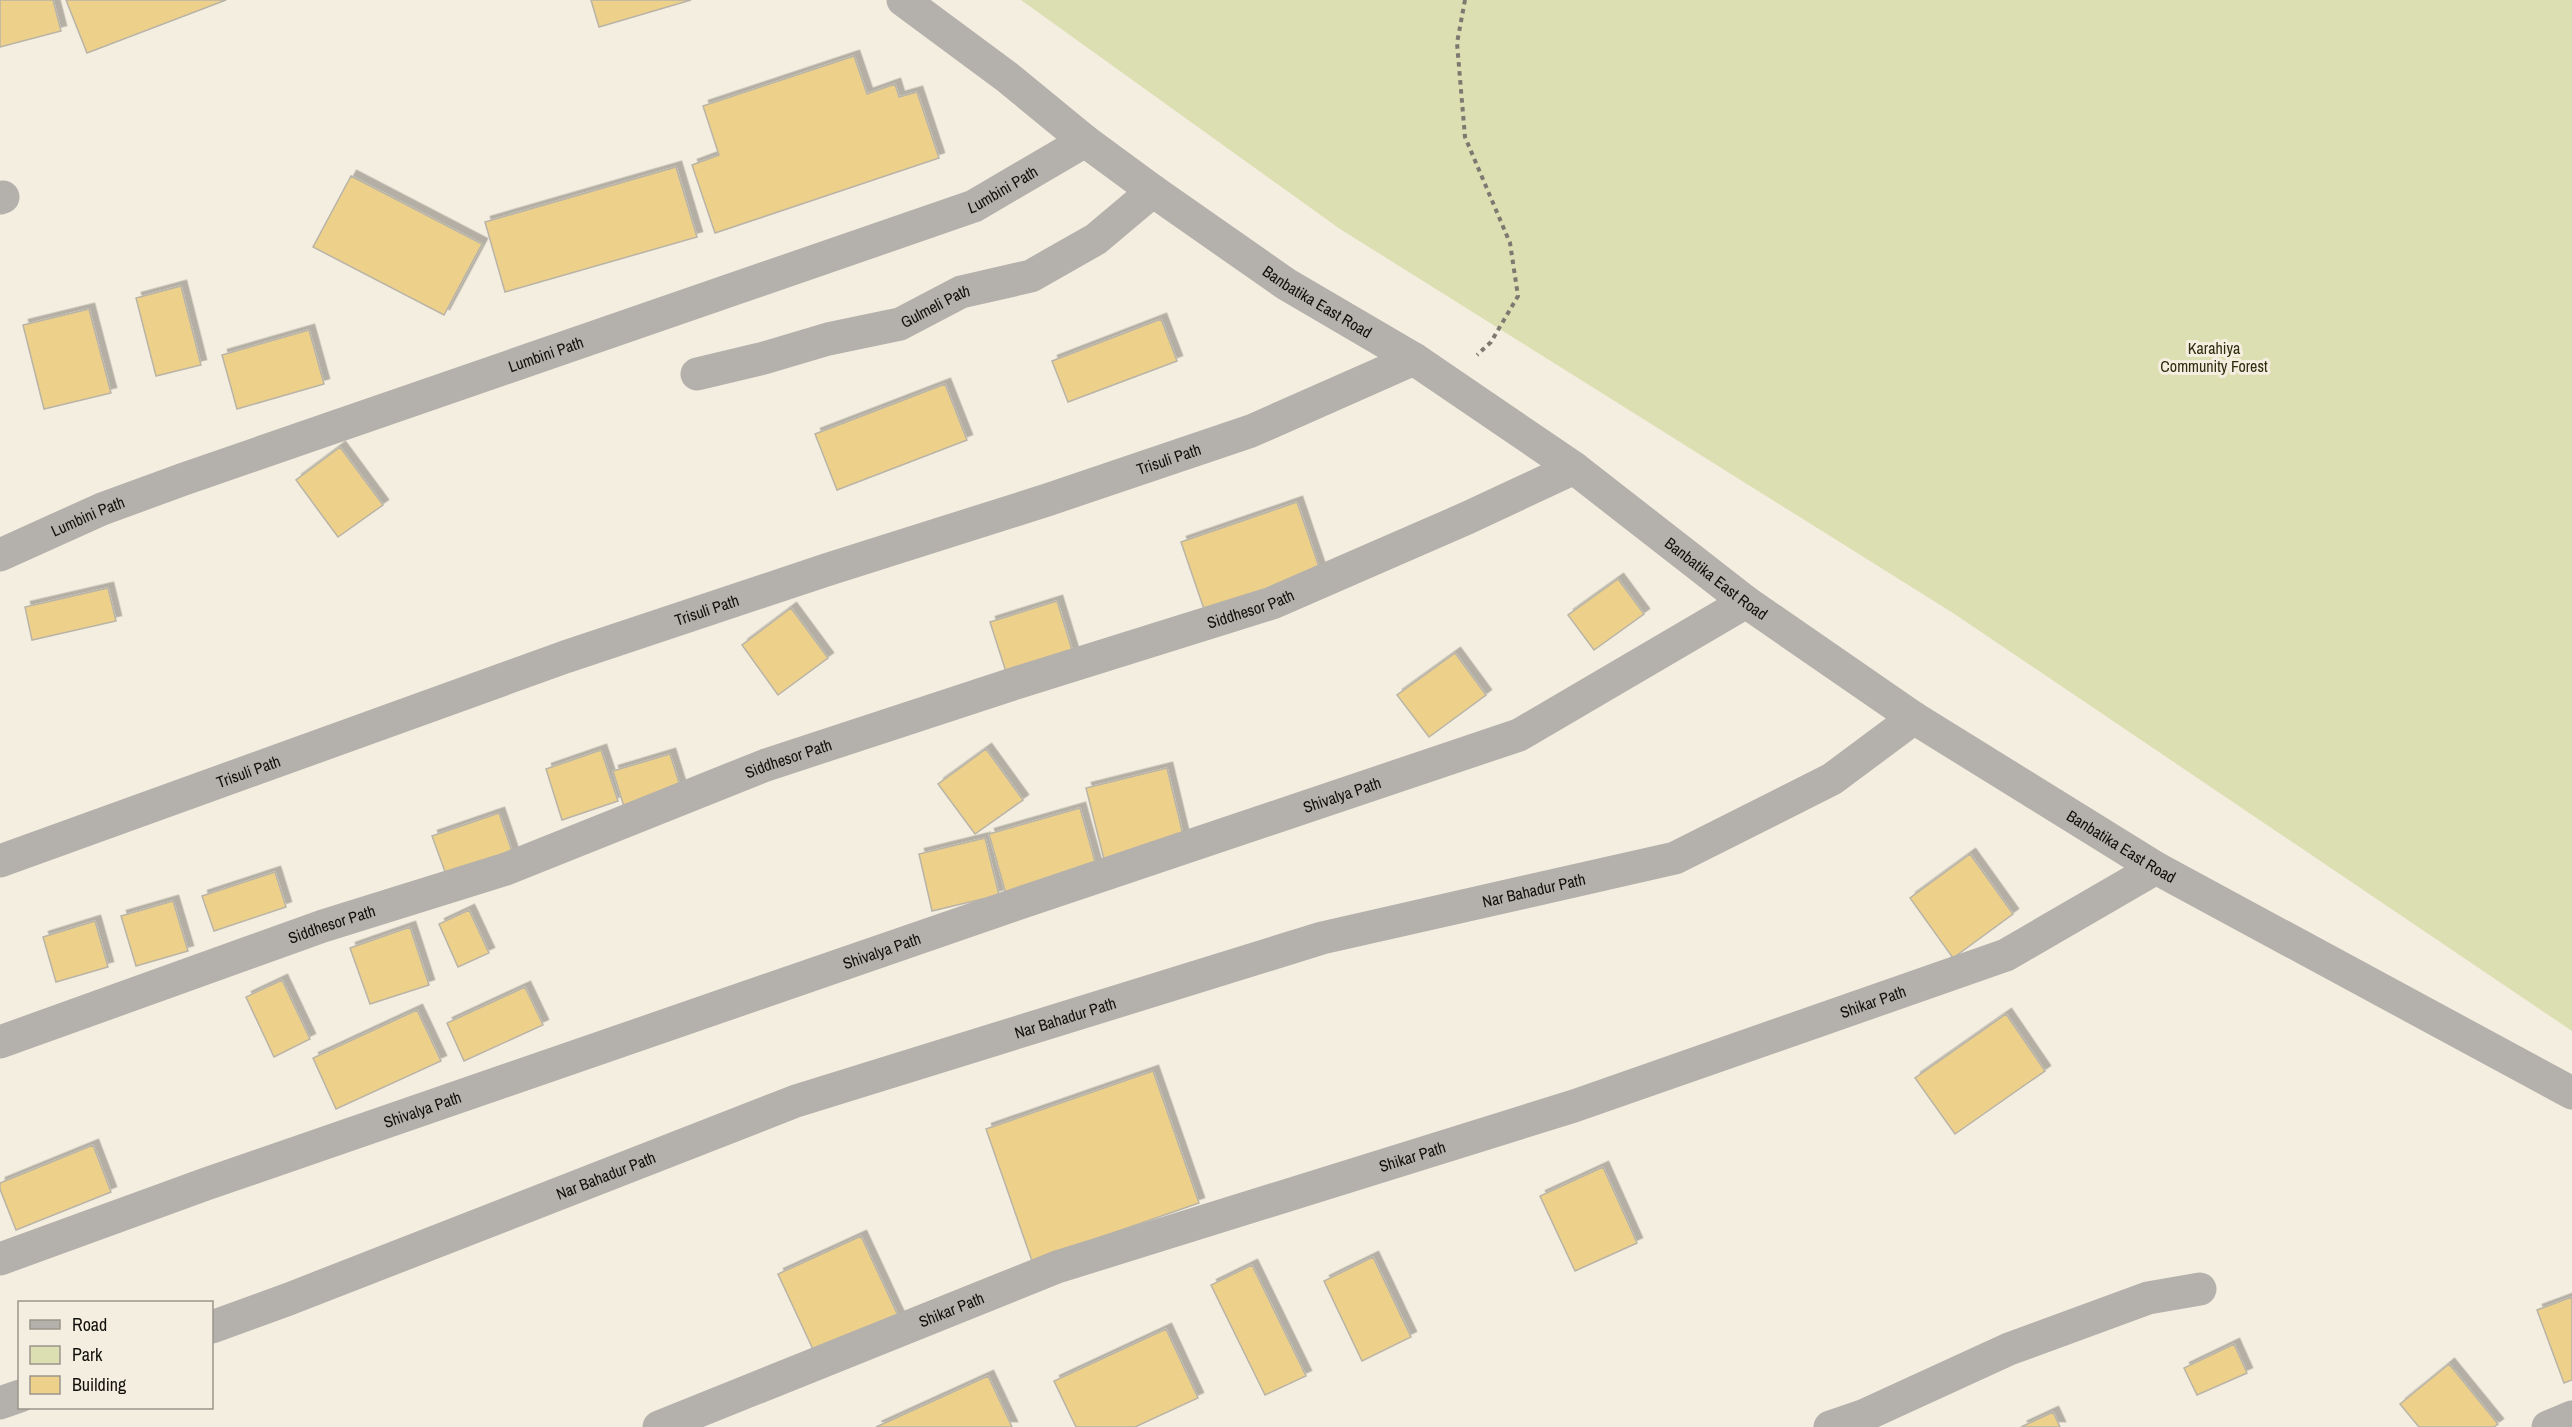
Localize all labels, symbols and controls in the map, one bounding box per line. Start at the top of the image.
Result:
street label: Lumbini Path [965,160,1042,218]
street label: Banbatika East Road [1258,260,1376,343]
street label: Gulmeli Path [897,279,972,333]
street label: Lumbini Path [505,331,586,377]
park label: Karahiya Community Forest [2160,337,2268,377]
street label: Trisuli Path [1133,438,1204,480]
street label: Lumbini Path [47,491,128,542]
street label: Banbatika East Road [1660,532,1772,625]
street label: Siddhesor Path [1204,584,1298,634]
street label: Trisuli Path [672,589,742,631]
street label: Siddhesor Path [741,733,834,783]
street label: Trisuli Path [213,750,283,793]
street label: Shivalya Path [1300,771,1384,818]
street label: Banbatika East Road [2063,804,2180,888]
street label: Nar Bahadur Path [1480,868,1587,912]
street label: Siddhesor Path [285,899,378,949]
street label: Shivalya Path [840,927,924,974]
street label: Shikar Path [1837,980,1909,1023]
street label: Nar Bahadur Path [1012,992,1119,1044]
street label: Shivalya Path [380,1086,464,1133]
street label: Shikar Path [1376,1136,1448,1177]
street label: Nar Bahadur Path [553,1146,659,1205]
street label: Shikar Path [915,1287,987,1333]
legend [18,1301,213,1409]
text: Road [72,1312,107,1337]
text: Park [72,1342,103,1367]
text: Building [72,1372,127,1397]

